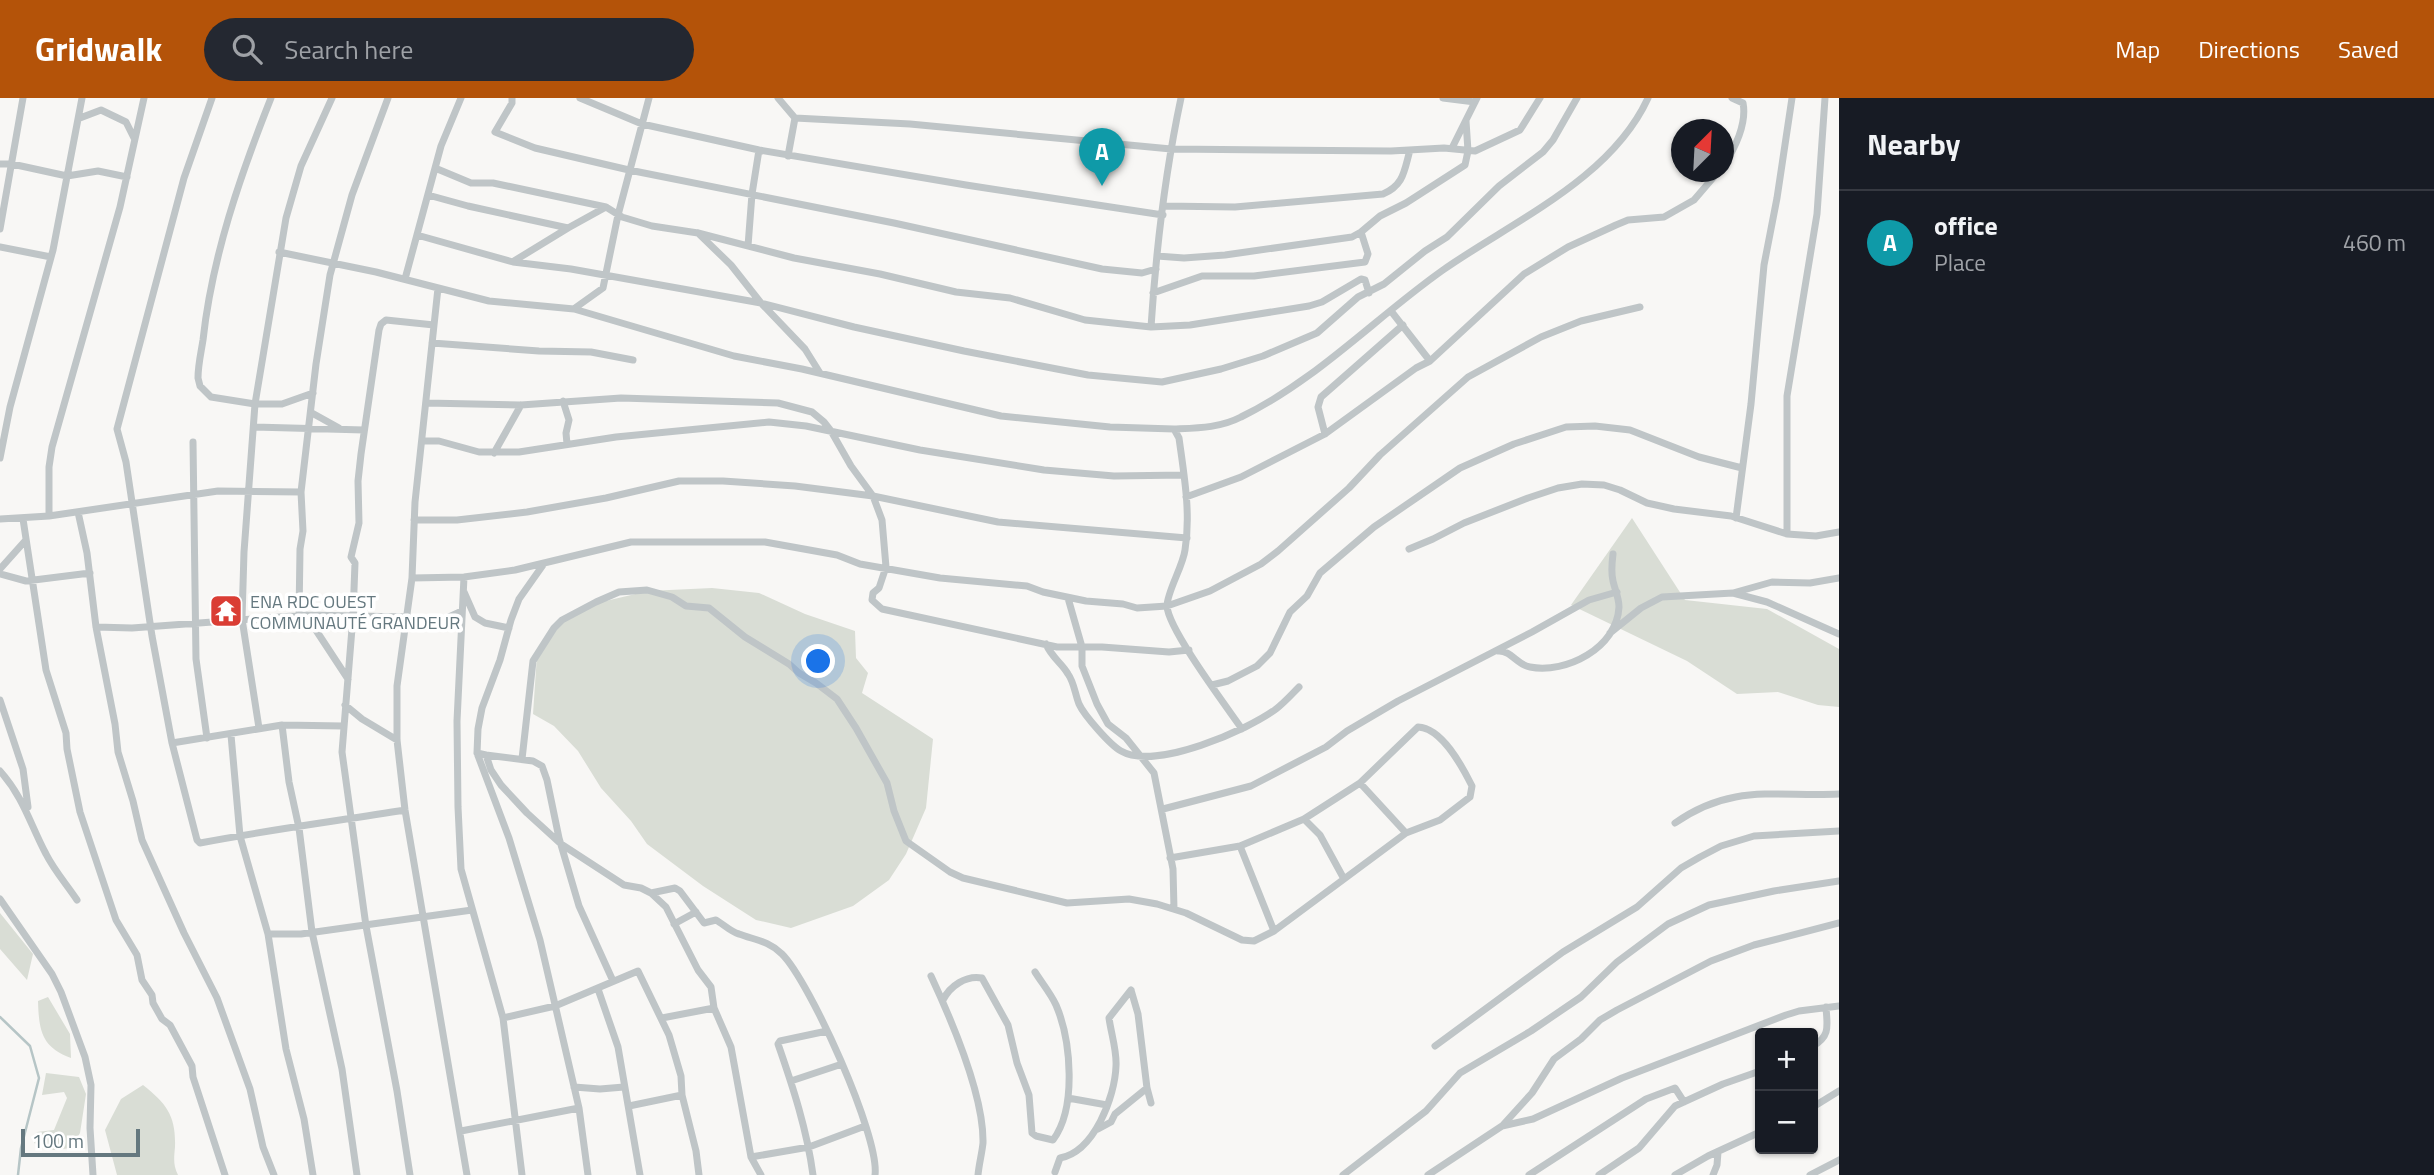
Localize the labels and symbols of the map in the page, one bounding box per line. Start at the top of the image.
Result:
north arrow [1671,119,1734,182]
pin: A [1079,128,1125,186]
place label: ENA RDC OUEST COMMUNAUTÉ GRANDEUR [250,588,460,636]
temple icon: ENA RDC OUEST COMMUNAUTÉ GRANDEUR [207,592,245,630]
your location [801,644,835,678]
scale bar [21,1126,140,1158]

